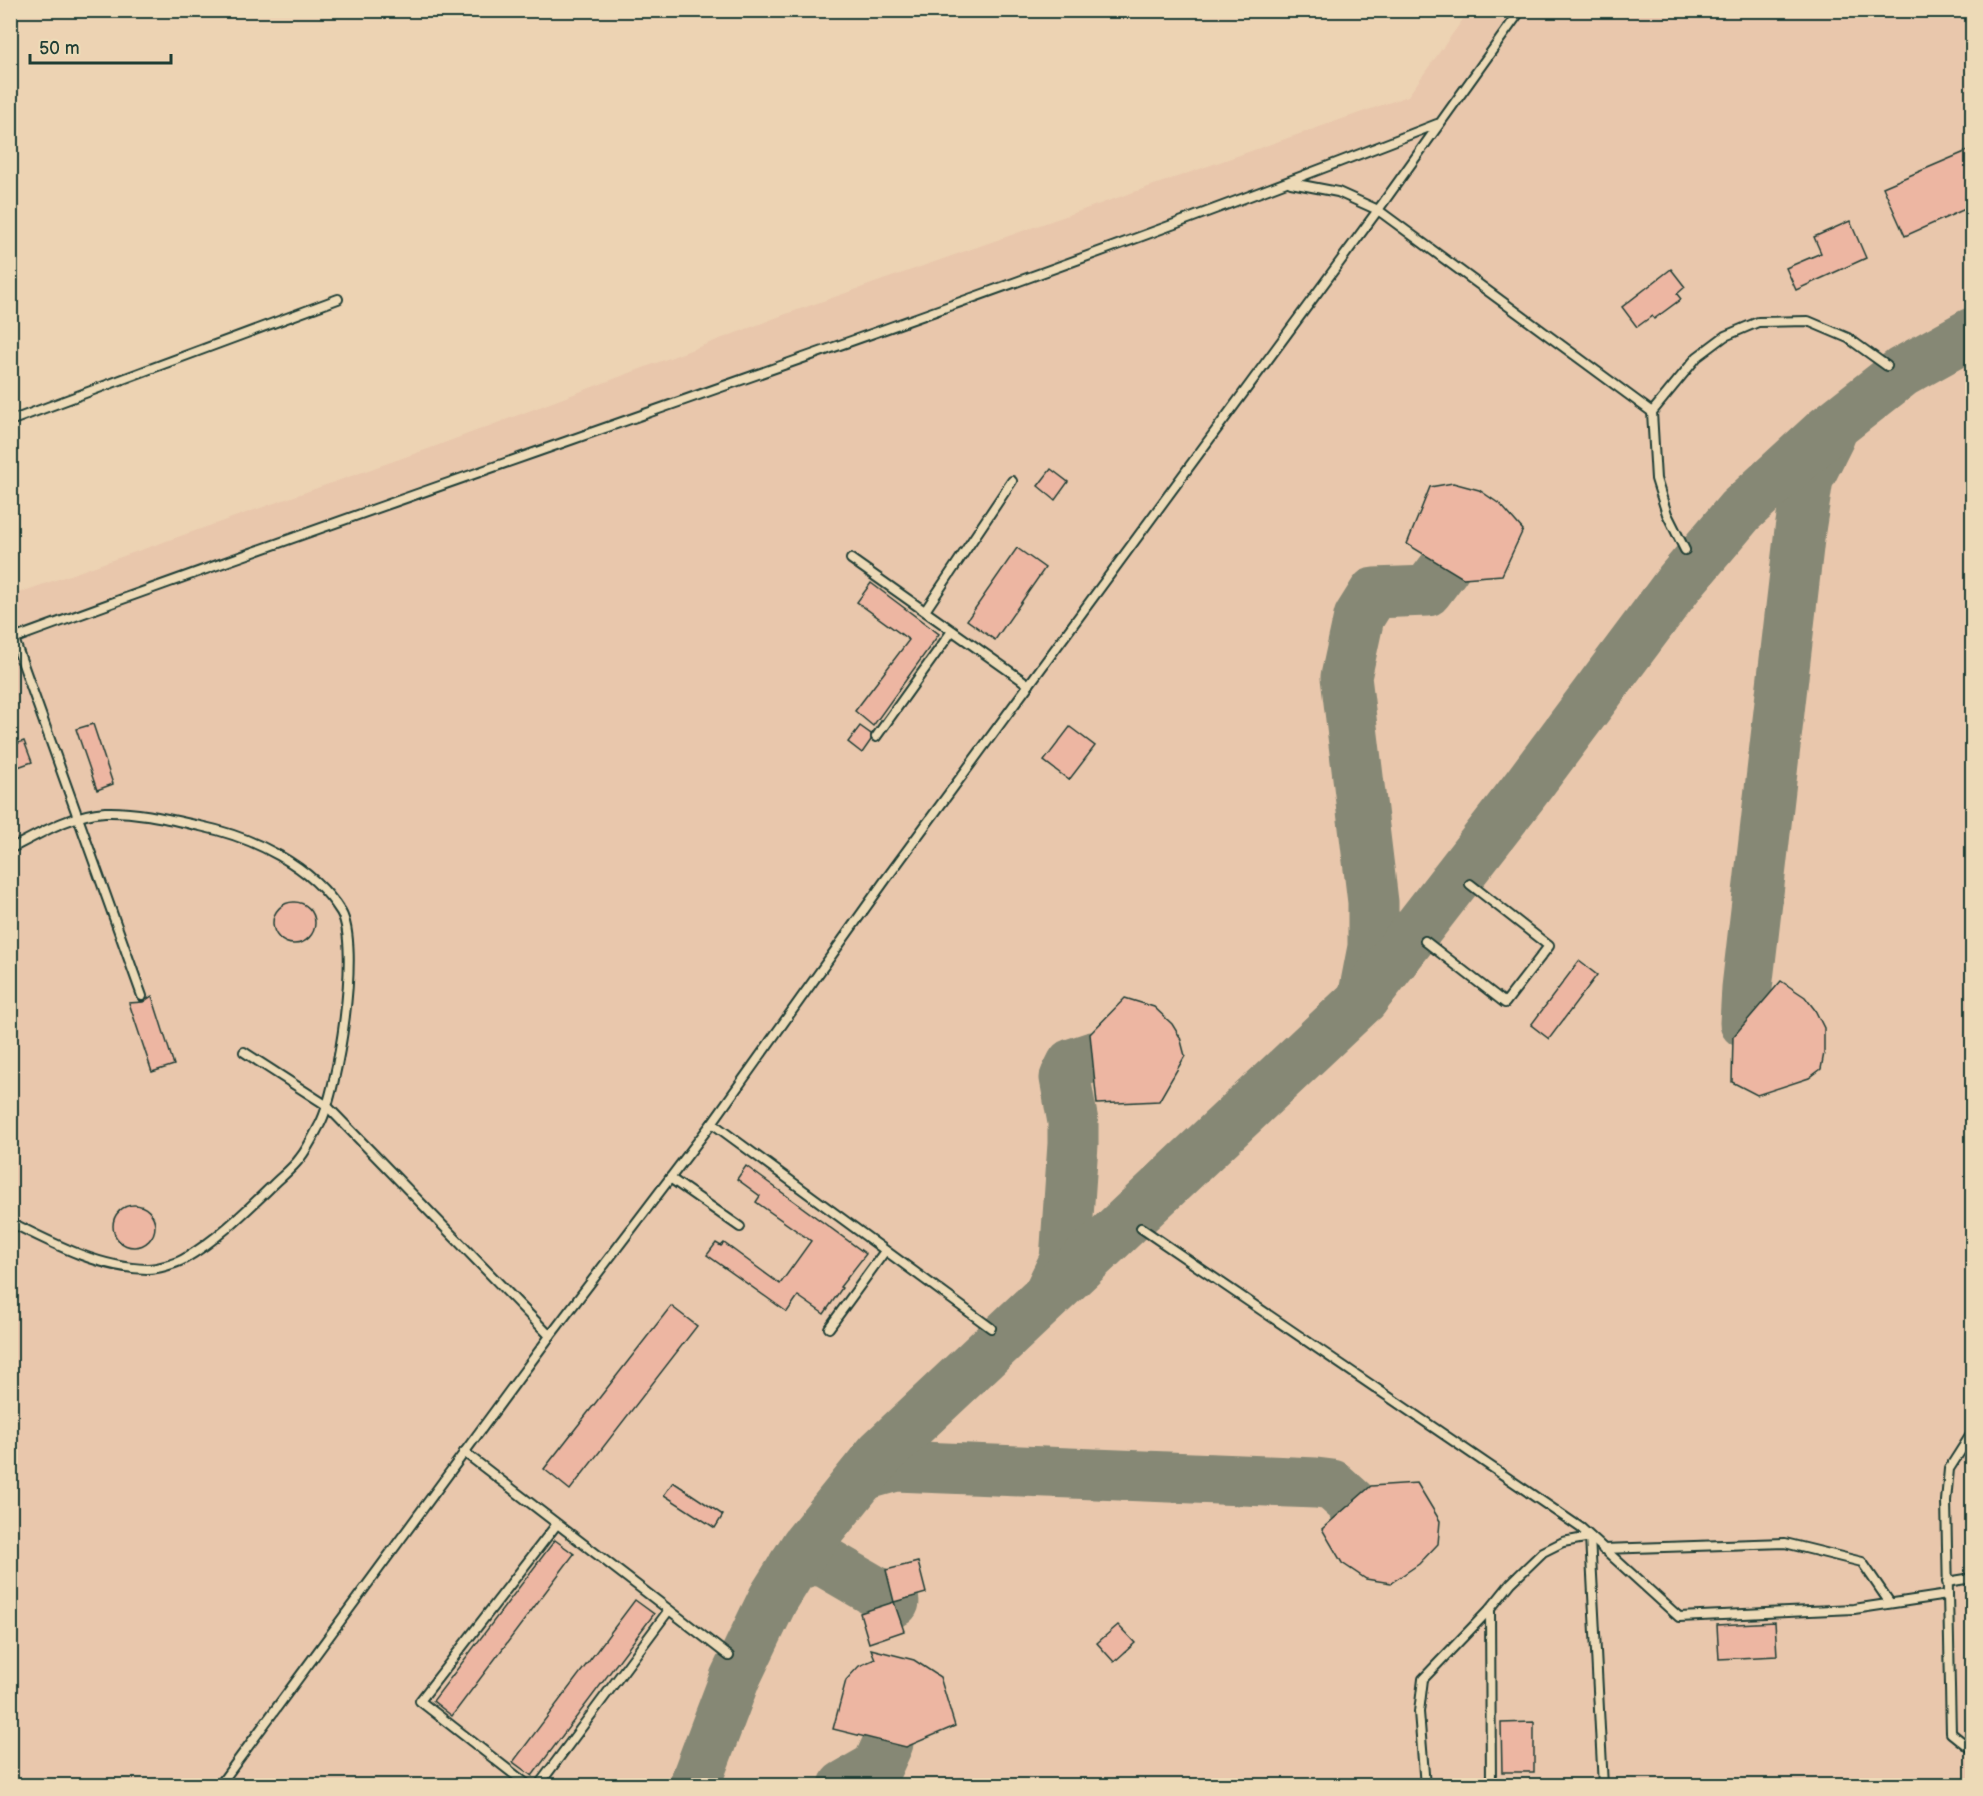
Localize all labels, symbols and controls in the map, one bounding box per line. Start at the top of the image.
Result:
scale bar [30,27,171,65]
text: 50 m [39,38,80,59]

